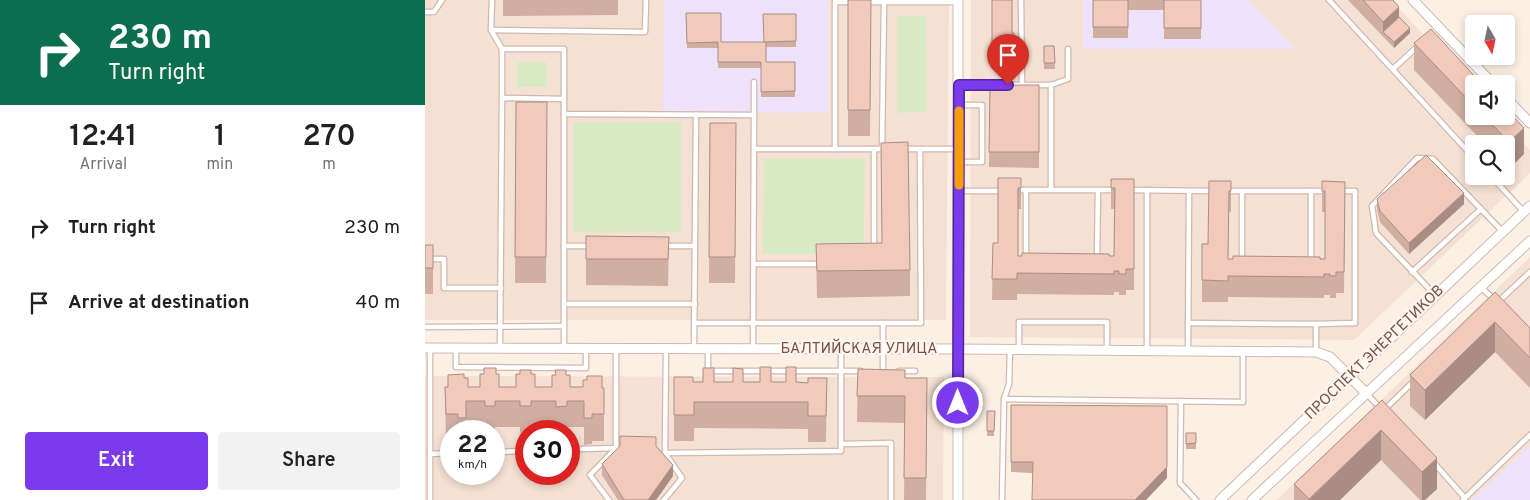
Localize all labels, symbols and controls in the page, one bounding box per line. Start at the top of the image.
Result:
north arrow [1465,15,1515,65]
map controls [1465,15,1515,185]
text: 230 m [108,17,212,61]
icon: right [25,20,90,85]
pin [987,34,1029,85]
icon: arrive [994,41,1022,69]
text: Turn right [108,60,205,87]
button: sound [1465,75,1515,125]
text: 12:41 [69,119,137,156]
text: 1 [214,119,226,156]
text: 270 [302,119,356,156]
button: search [1465,135,1515,185]
text: Arrival [79,155,127,175]
text: min [207,155,233,175]
text: m [322,155,336,175]
icon: right [25,214,53,242]
text: Turn right [68,216,156,240]
text: 230 m [344,216,400,240]
street label: ПРОСПЕКТ ЭНЕРГЕТИКОВ [1301,281,1449,425]
icon: arrive [25,289,53,317]
text: Arrive at destination [68,291,249,315]
text: 40 m [355,291,400,315]
street label: БАЛТИЙСКАЯ УЛИЦА [781,338,937,359]
position arrow [931,376,983,428]
speed limit sign: 30 [515,420,580,485]
text: 22 [457,430,488,462]
button: Exit [25,432,208,490]
button: Share [218,432,400,490]
text: km/h [458,457,487,473]

